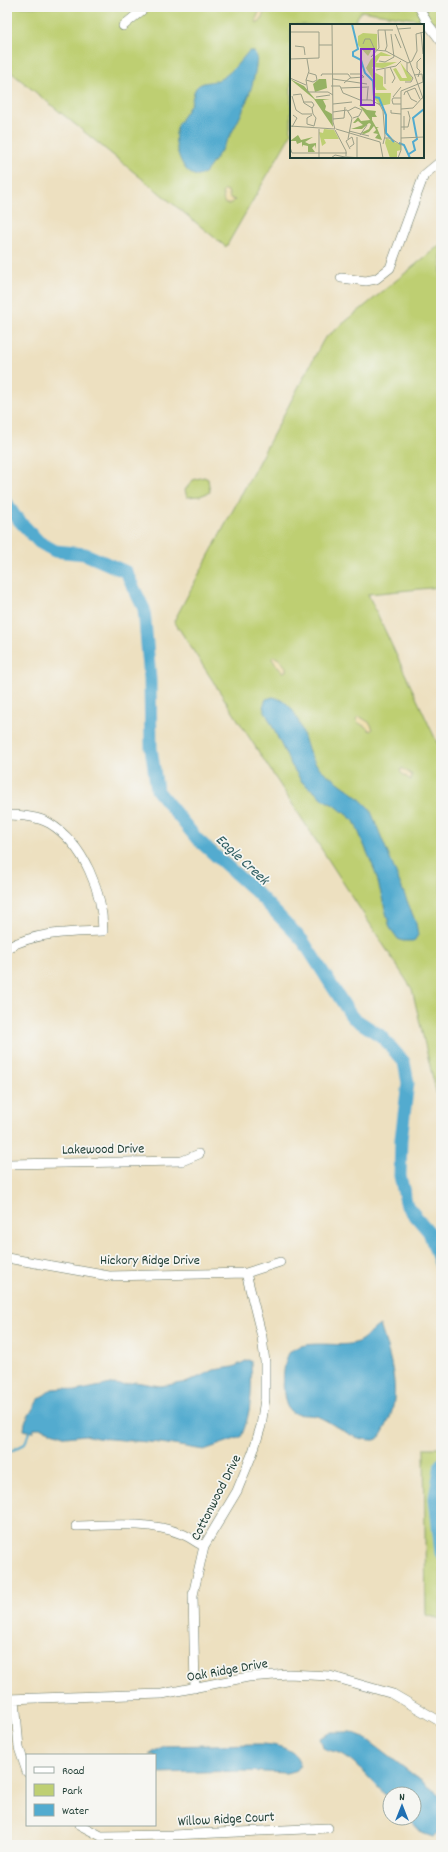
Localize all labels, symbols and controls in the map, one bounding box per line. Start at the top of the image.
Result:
inset map [290,24,424,158]
water label: Eagle Creek [210,830,275,892]
street label: Lakewood Drive [62,1139,144,1161]
street label: Hickory Ridge Drive [100,1251,200,1271]
street label: Cottonwood Drive [186,1451,247,1545]
street label: Oak Ridge Drive [185,1654,269,1688]
legend [26,1754,156,1826]
text: Road [62,1763,84,1780]
text: Park [62,1783,83,1800]
north arrow [382,1786,422,1826]
text: N [399,1790,405,1806]
text: Water [62,1803,89,1820]
street label: Willow Ridge Court [177,1807,275,1833]

